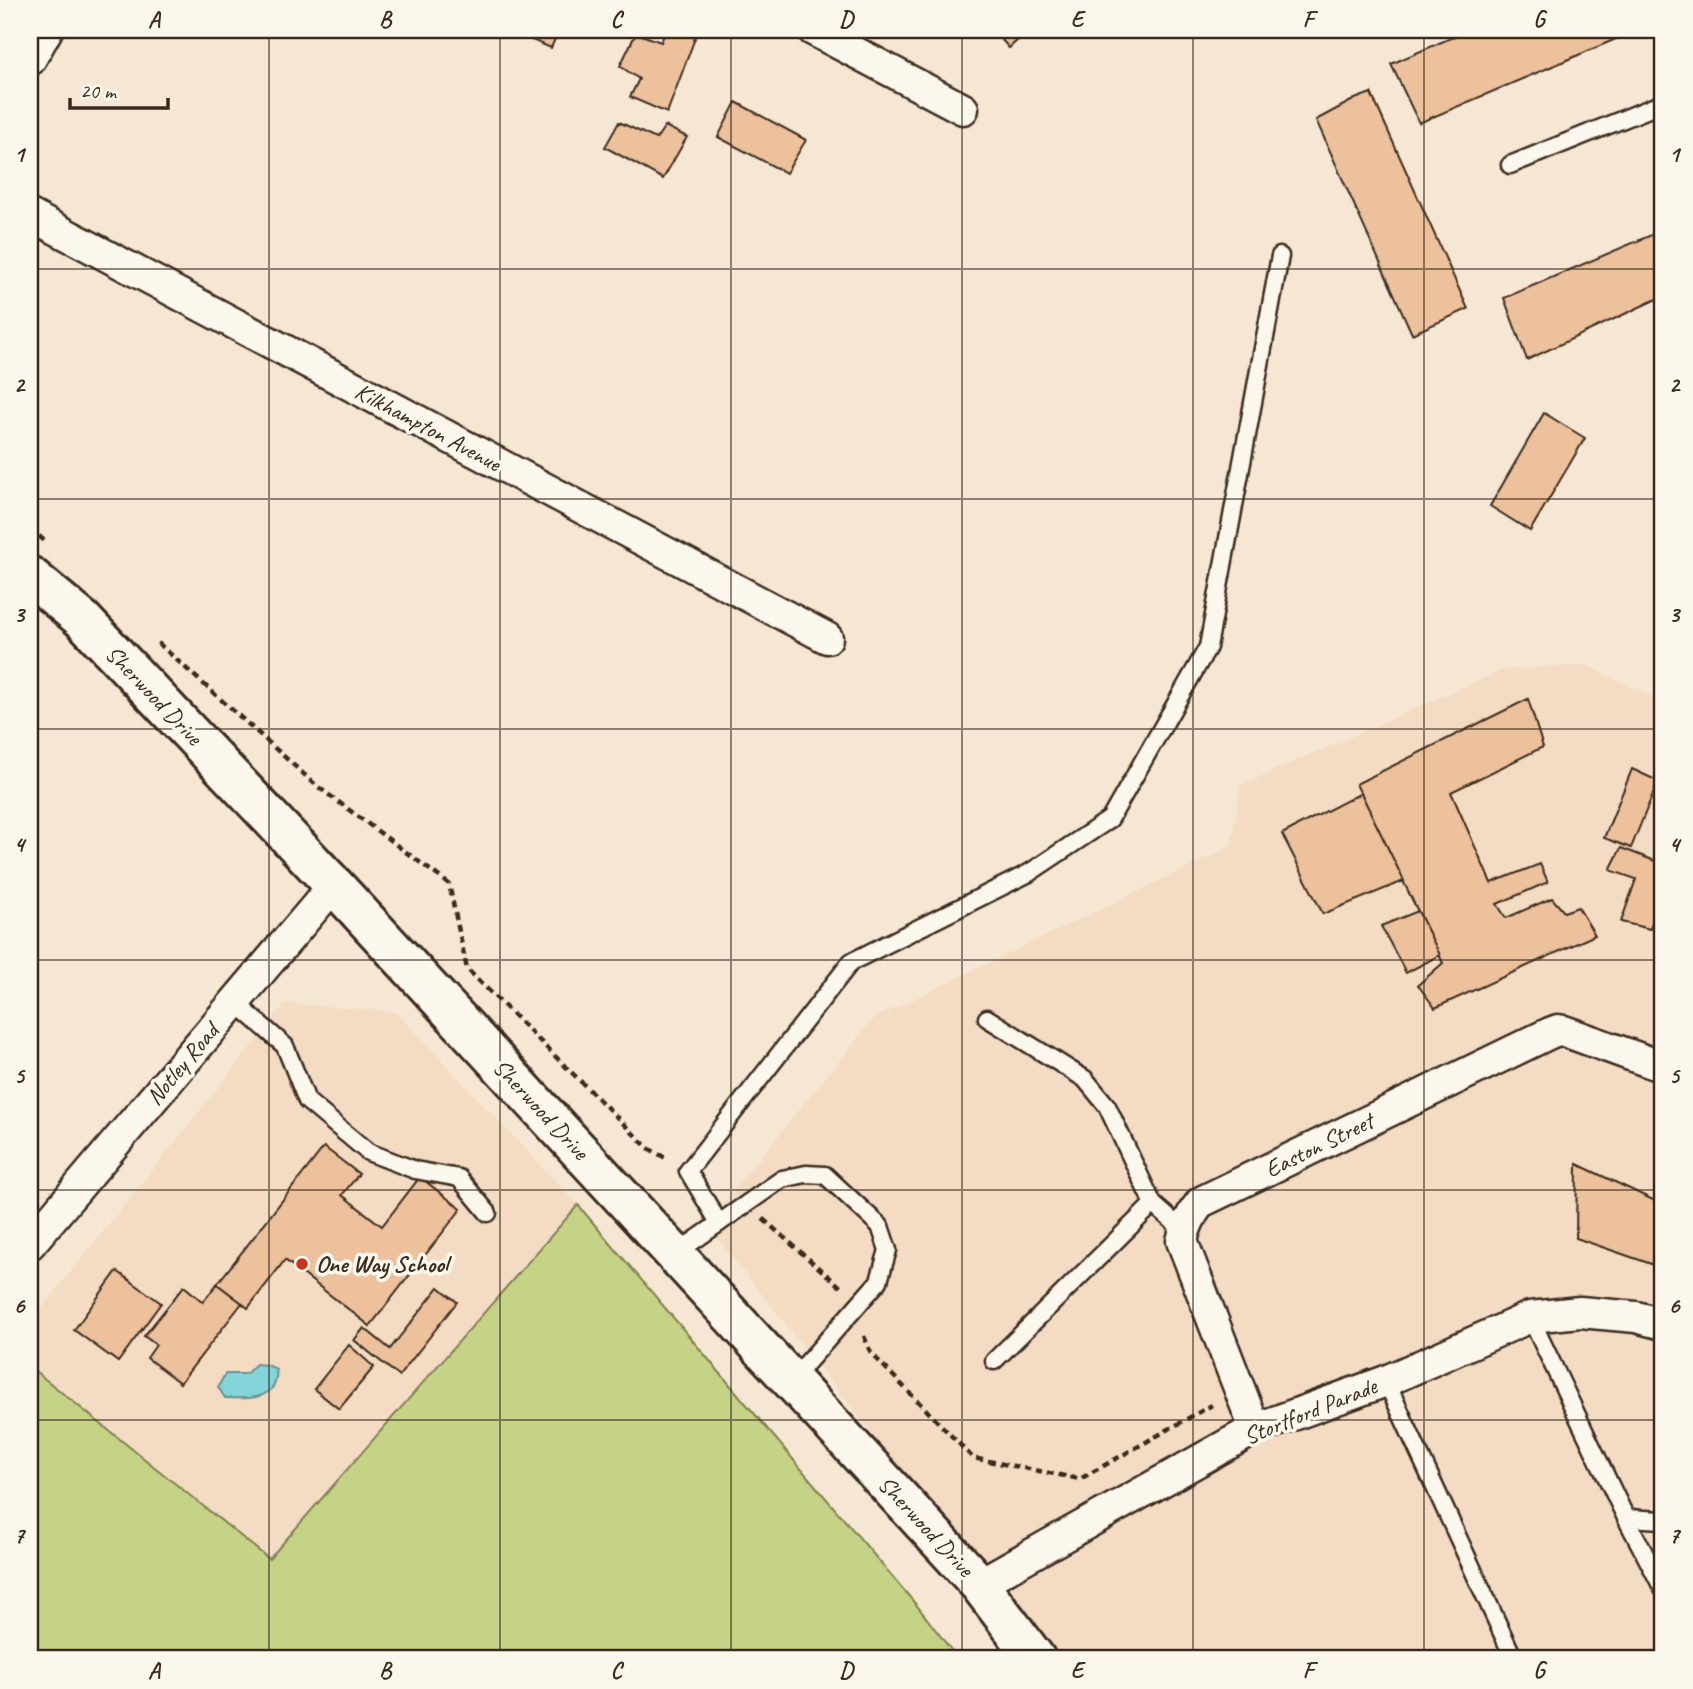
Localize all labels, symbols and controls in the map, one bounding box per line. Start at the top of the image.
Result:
text: A [148,5,162,34]
text: B [379,5,393,34]
text: C [611,5,625,34]
text: D [839,5,855,34]
text: E [1071,5,1087,34]
text: F [1303,5,1319,34]
text: G [1533,5,1548,34]
scale bar [70,66,168,110]
text: 20 m [80,78,118,104]
text: 1 [14,140,27,169]
text: 1 [1669,140,1682,169]
text: 2 [14,370,27,399]
text: 2 [1669,370,1682,399]
street label: Kilkhampton Avenue [350,376,508,479]
text: 3 [14,600,27,629]
text: 3 [1669,600,1682,629]
street label: Sherwood Drive [99,639,210,753]
text: 4 [14,830,27,859]
text: 4 [1669,830,1682,859]
street label: Notley Road [139,1014,227,1111]
street label: Sherwood Drive [487,1052,597,1167]
text: 5 [14,1061,26,1090]
text: 5 [1669,1061,1681,1090]
street label: Easton Street [1260,1105,1381,1184]
place label: One Way School [316,1249,453,1279]
marker: One Way School [294,1256,310,1272]
text: 6 [14,1291,27,1320]
text: 6 [1669,1291,1682,1320]
street label: Stortford Parade [1239,1370,1383,1451]
street label: Sherwood Drive [872,1469,982,1584]
text: 7 [14,1521,27,1550]
text: 7 [1669,1521,1682,1550]
text: A [148,1656,162,1685]
text: B [379,1656,393,1685]
text: C [611,1656,625,1685]
text: D [839,1656,855,1685]
text: E [1071,1656,1087,1685]
text: F [1303,1656,1319,1685]
text: G [1533,1656,1548,1685]

